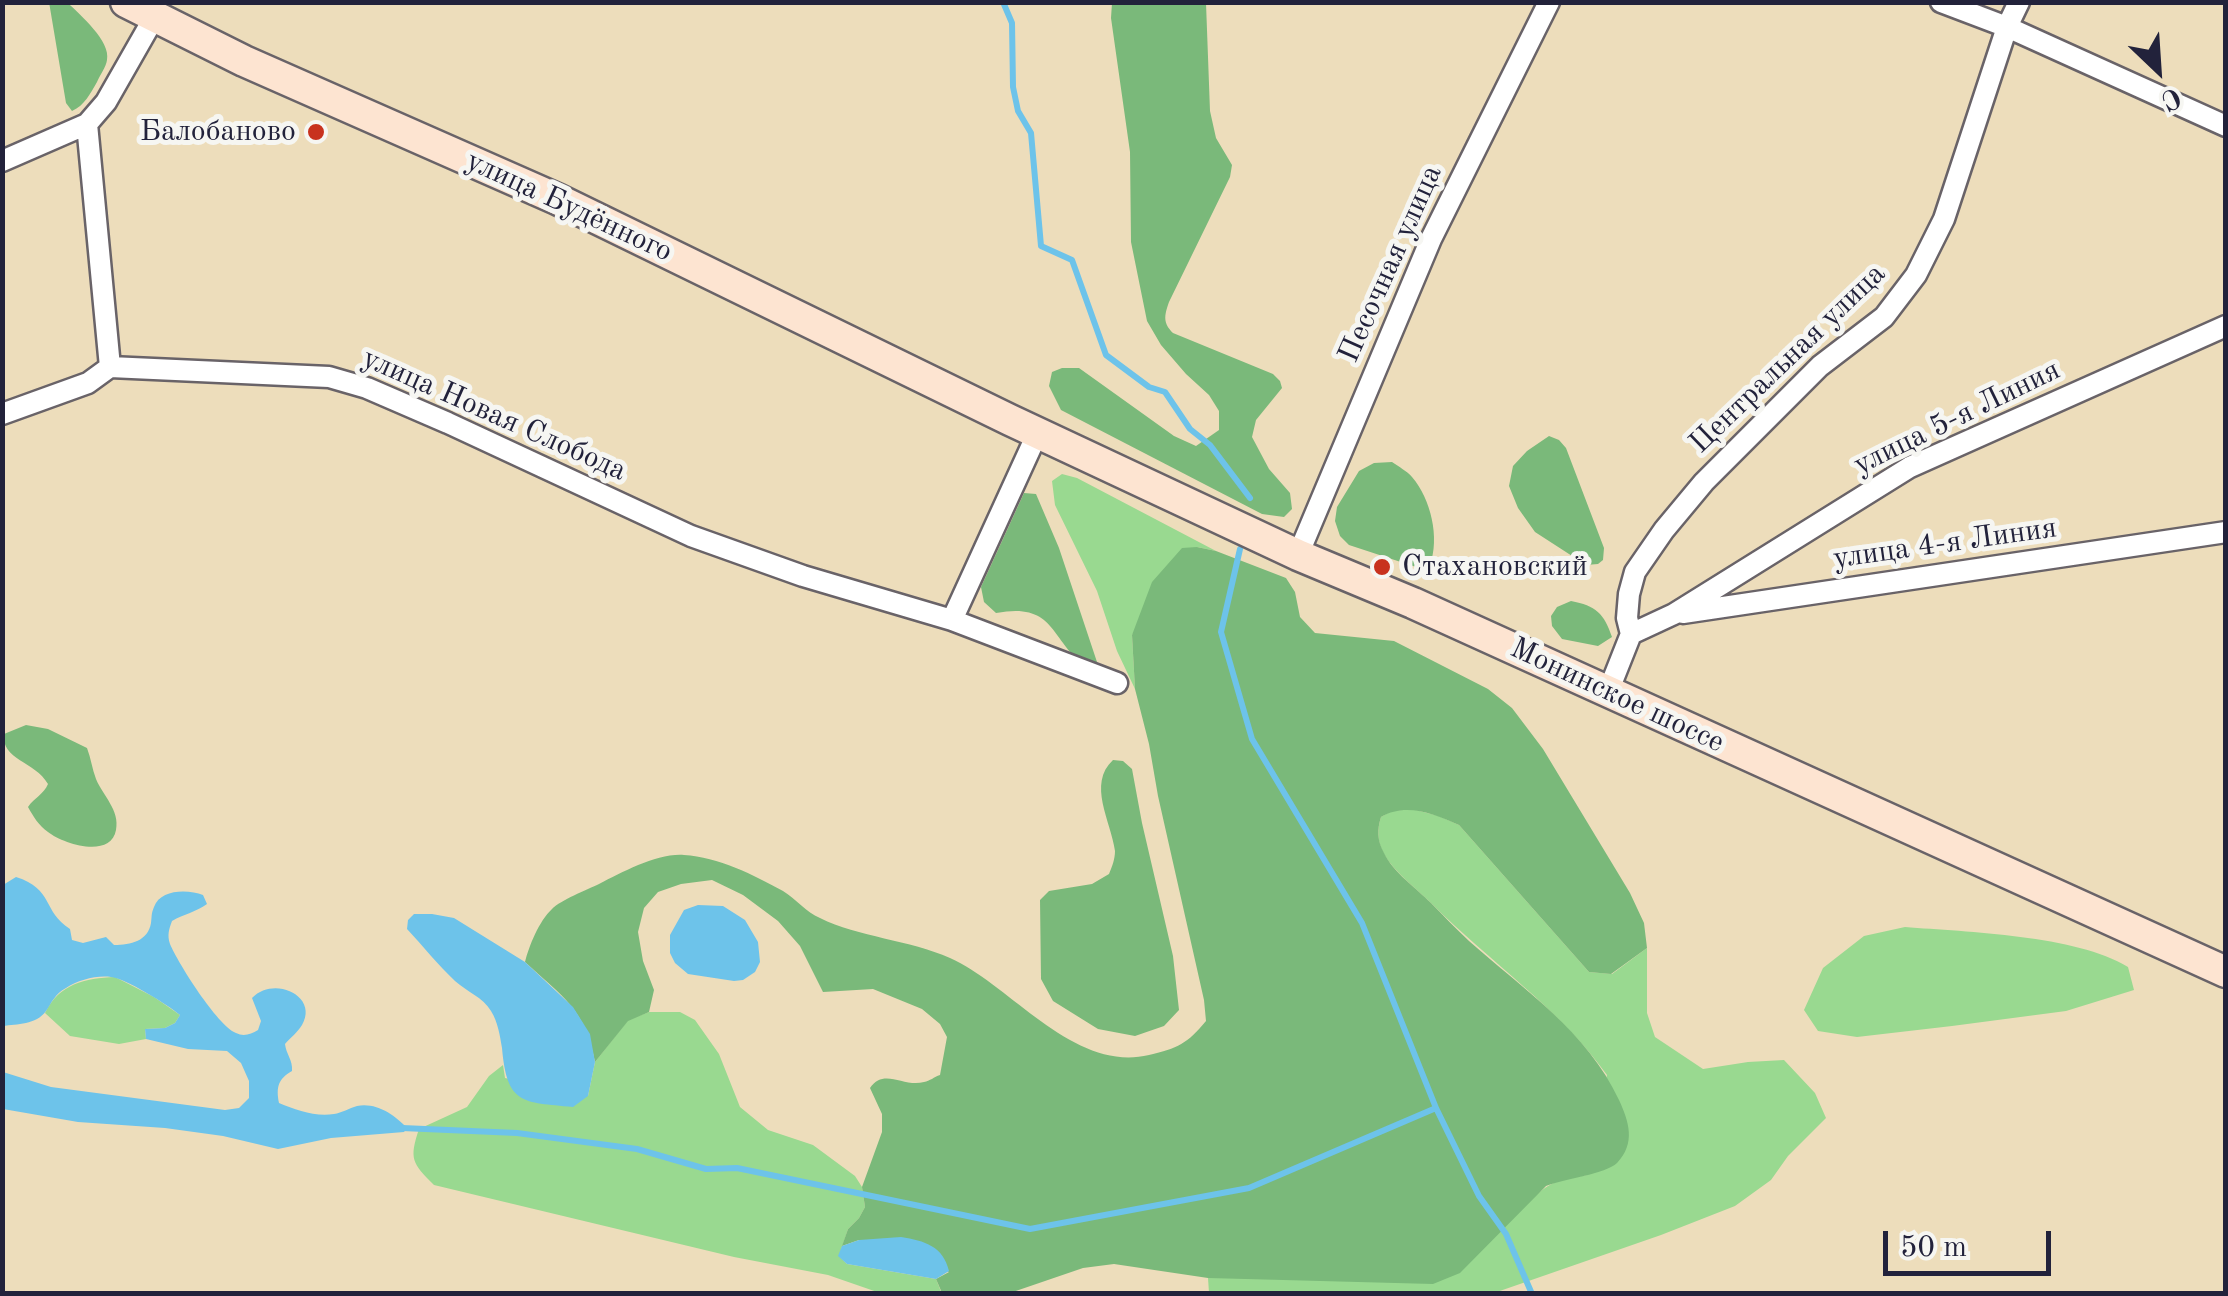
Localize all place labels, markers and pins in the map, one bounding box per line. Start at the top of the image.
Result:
place label: Балобаново [140,114,296,150]
marker: Балобаново [305,121,327,143]
place label: Стахановский [1402,549,1588,585]
marker: Стахановский [1371,556,1393,578]

